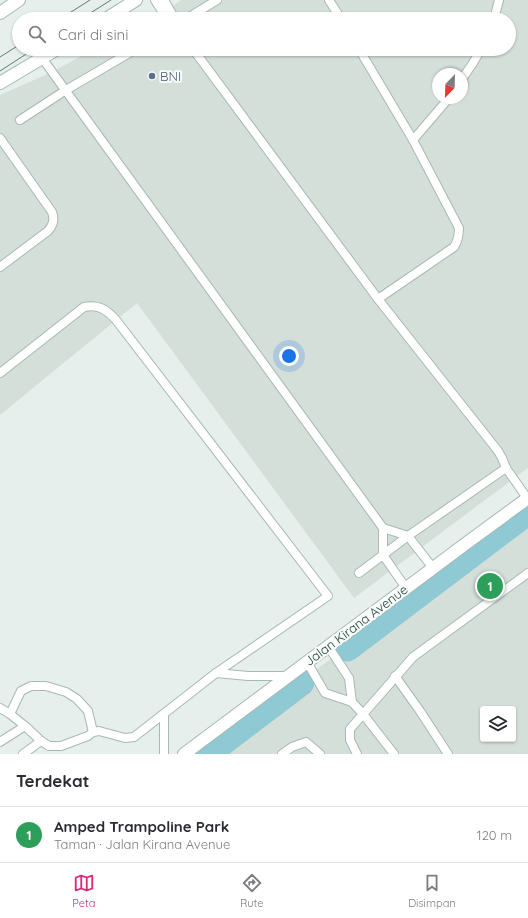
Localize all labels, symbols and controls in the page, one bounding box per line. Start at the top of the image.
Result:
search box [12,12,516,56]
icon: search [26,23,48,45]
text: Cari di sini [58,25,129,44]
place label: BNI [160,68,181,84]
north arrow [432,68,468,104]
marker: BNI [147,71,157,81]
your location [279,346,299,366]
pin: 1 [477,571,503,601]
street label: Jalan Kirana Avenue [301,581,411,669]
map controls [480,706,516,742]
button: layers [480,706,516,742]
text: Terdekat [16,770,90,791]
text: Amped Trampoline Park [54,817,229,836]
text: 1 [26,827,32,843]
text: 120 m [477,827,512,843]
text: Taman · Jalan Kirana Avenue [54,836,230,852]
tab: Peta [72,872,95,910]
tab: Rute [240,872,263,910]
tab: Disimpan [408,872,456,910]

